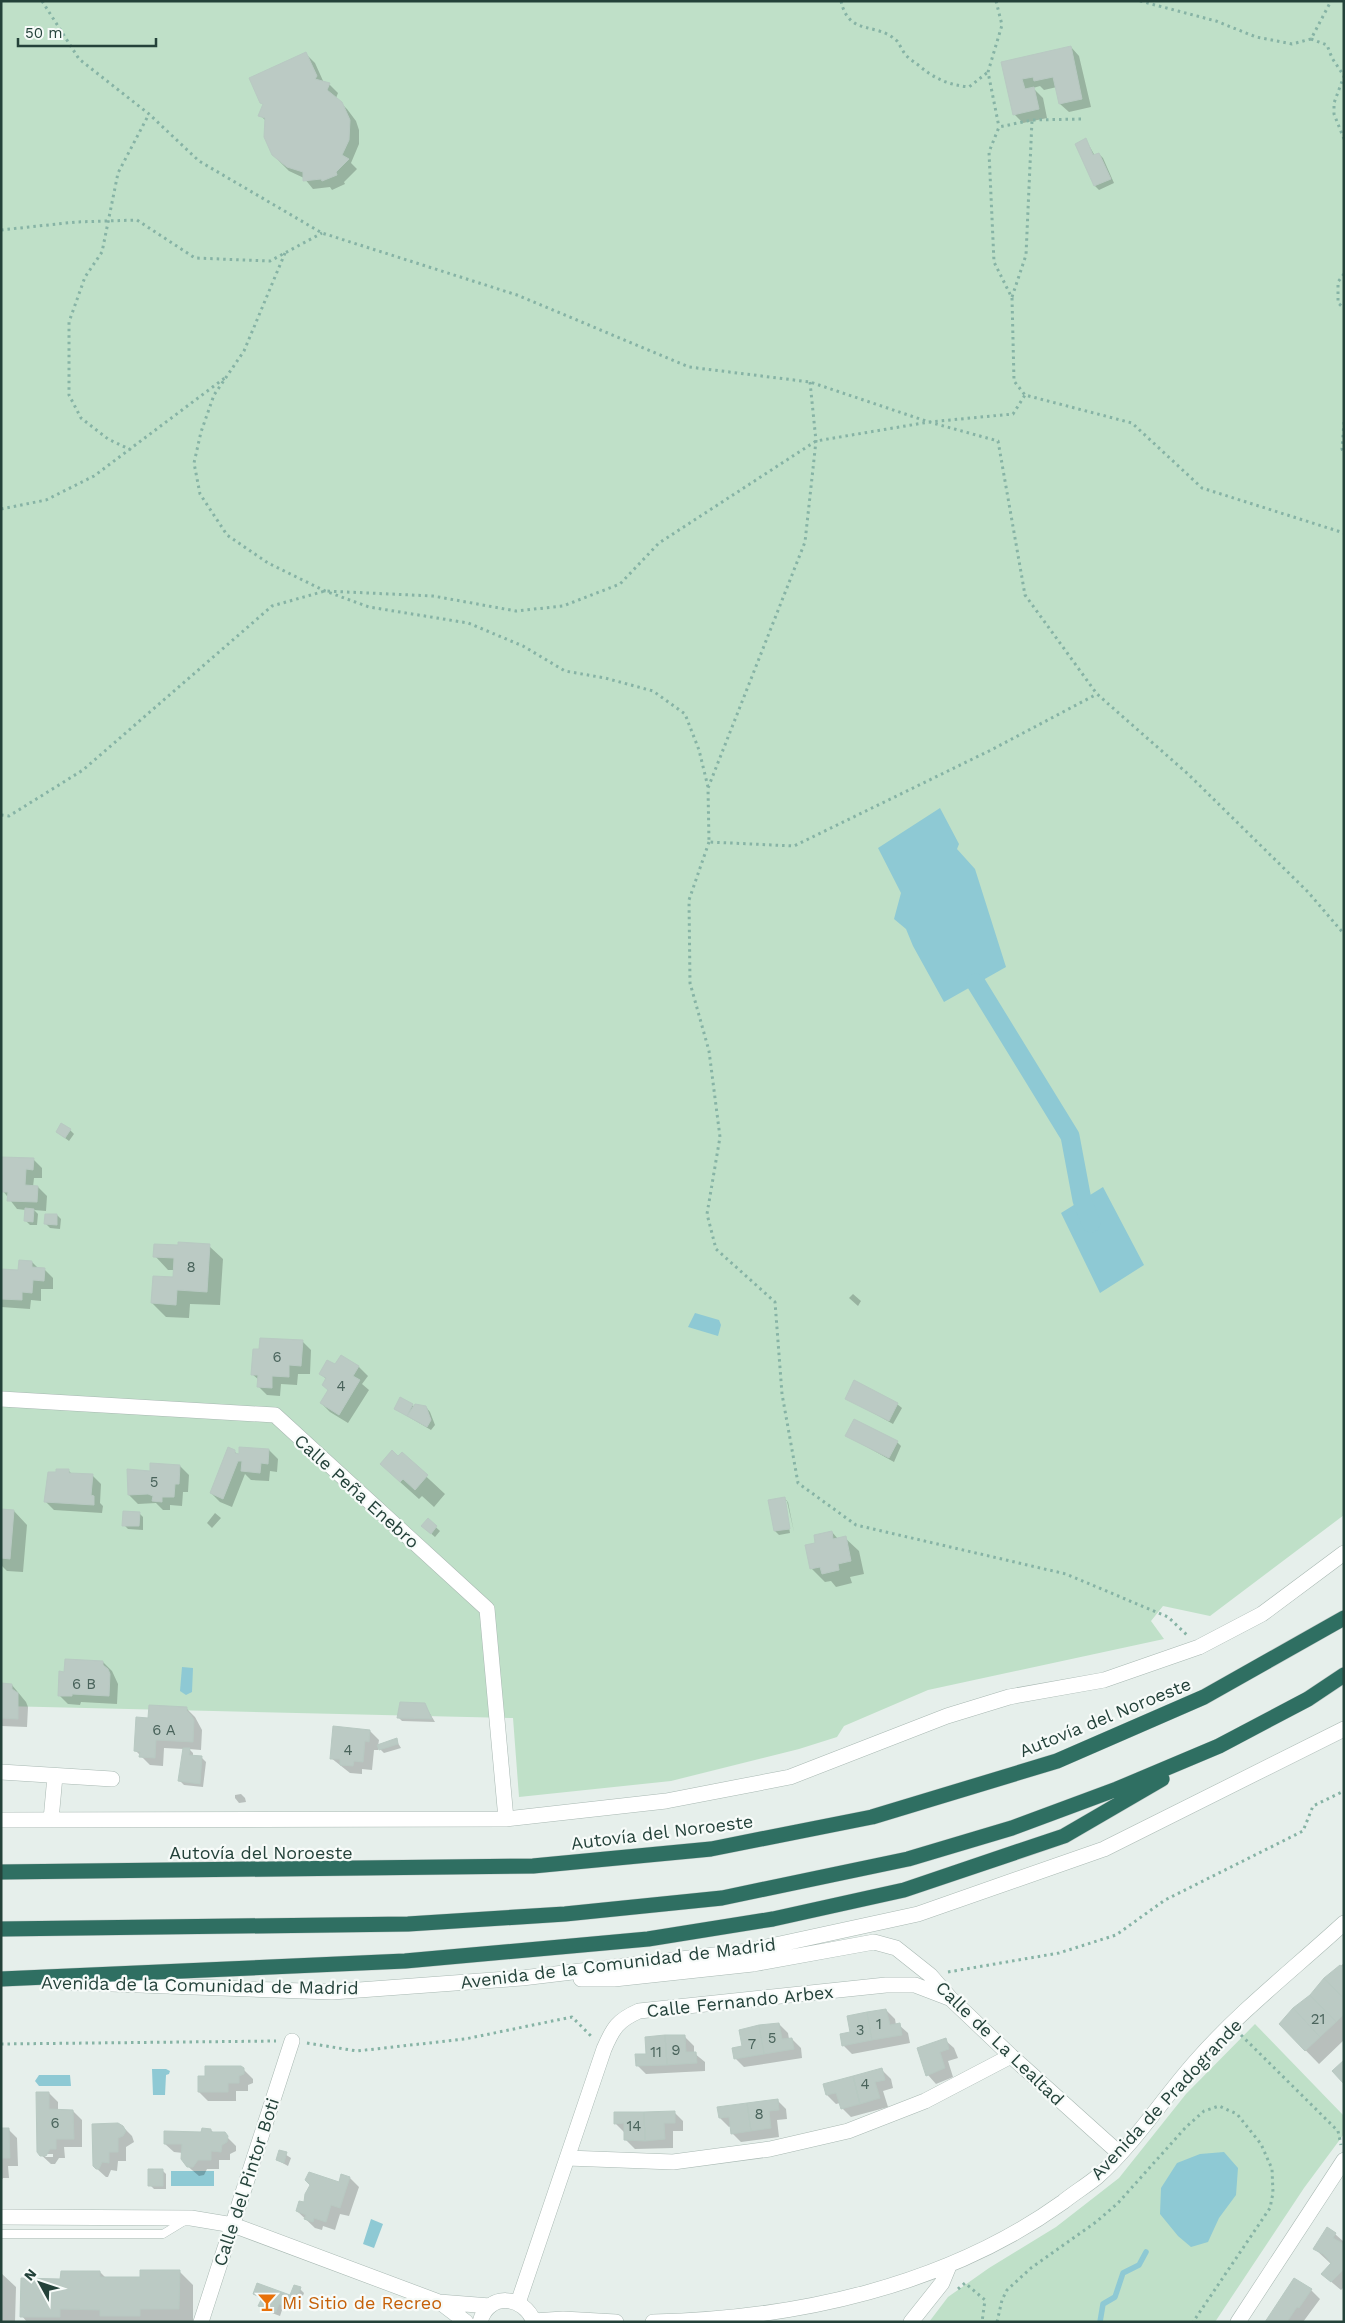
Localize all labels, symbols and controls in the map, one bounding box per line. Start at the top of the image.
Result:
scale bar [18,15,155,47]
text: 50 m [25,24,62,42]
house number: 8 [186,1258,196,1276]
house number: 6 [272,1348,282,1366]
house number: 4 [336,1377,346,1395]
street label: Calle Peña Enebro [290,1429,424,1553]
house number: 5 [150,1473,158,1491]
street label: Autovía del Noroeste [1016,1673,1194,1761]
house number: 6 B [72,1675,96,1693]
house number: 6 A [152,1721,176,1739]
house number: 4 [343,1741,353,1759]
street label: Autovía del Noroeste [570,1810,754,1854]
street label: Autovía del Noroeste [169,1842,353,1863]
street label: Avenida de la Comunidad de Madrid [459,1933,777,1993]
street label: Avenida de la Comunidad de Madrid [41,1972,359,1998]
street label: Calle de La Lealtad [932,1976,1068,2110]
street label: Calle Fernando Arbex [645,1981,835,2021]
house number: 21 [1311,2010,1325,2028]
street label: Avenida de Pradogrande [1086,2014,1246,2184]
house number: 1 [876,2015,882,2033]
house number: 3 [856,2021,864,2039]
house number: 5 [768,2029,776,2047]
house number: 7 [748,2035,756,2053]
house number: 9 [671,2041,681,2059]
house number: 11 [650,2043,662,2061]
house number: 4 [860,2075,870,2093]
street label: Calle del Pintor Boti [209,2095,283,2269]
house number: 8 [754,2105,764,2123]
house number: 6 [50,2114,60,2132]
house number: 14 [626,2117,642,2135]
north arrow [15,2258,65,2308]
text: N [21,2266,40,2284]
bar icon: Mi Sitio de Recreo [256,2291,278,2313]
place label: Mi Sitio de Recreo [282,2292,442,2313]

